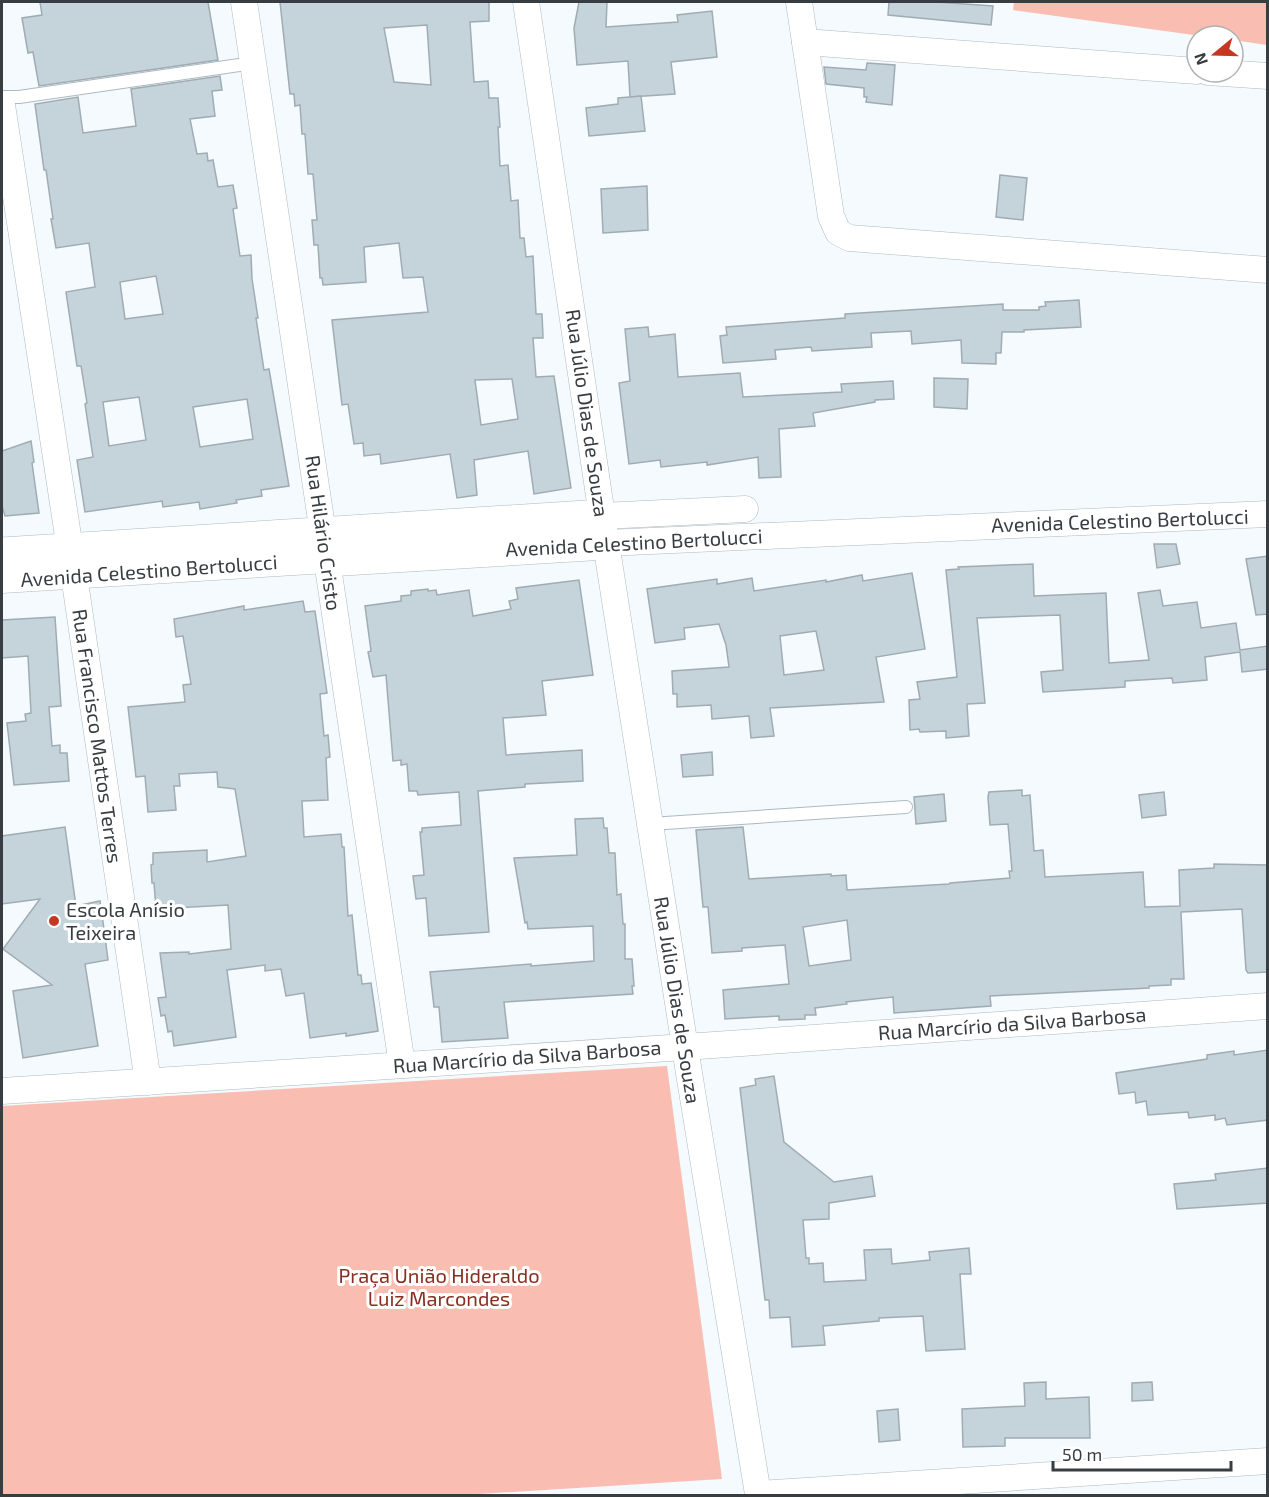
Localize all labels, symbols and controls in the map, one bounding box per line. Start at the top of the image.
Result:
north arrow [1185,24,1245,84]
text: N [1189,50,1211,68]
street label: Rua Júlio Dias de Souza [562,308,614,518]
street label: Rua Hilário Cristo [301,454,347,612]
street label: Avenida Celestino Bertolucci [991,504,1249,536]
street label: Avenida Celestino Bertolucci [505,523,763,561]
street label: Avenida Celestino Bertolucci [20,549,278,591]
street label: Rua Francisco Mattos Terres [68,607,128,865]
street label: Rua Júlio Dias de Souza [650,895,706,1105]
place label: Escola Anísio Teixeira [66,897,185,944]
marker: Escola Anísio Teixeira [47,914,61,928]
street label: Rua Marcírio da Silva Barbosa [877,1002,1147,1044]
street label: Rua Marcírio da Silva Barbosa [392,1035,662,1077]
park label: Praça União Hideraldo Luiz Marcondes [339,1263,540,1310]
scale bar [1053,1434,1232,1472]
text: 50 m [1062,1443,1102,1465]

